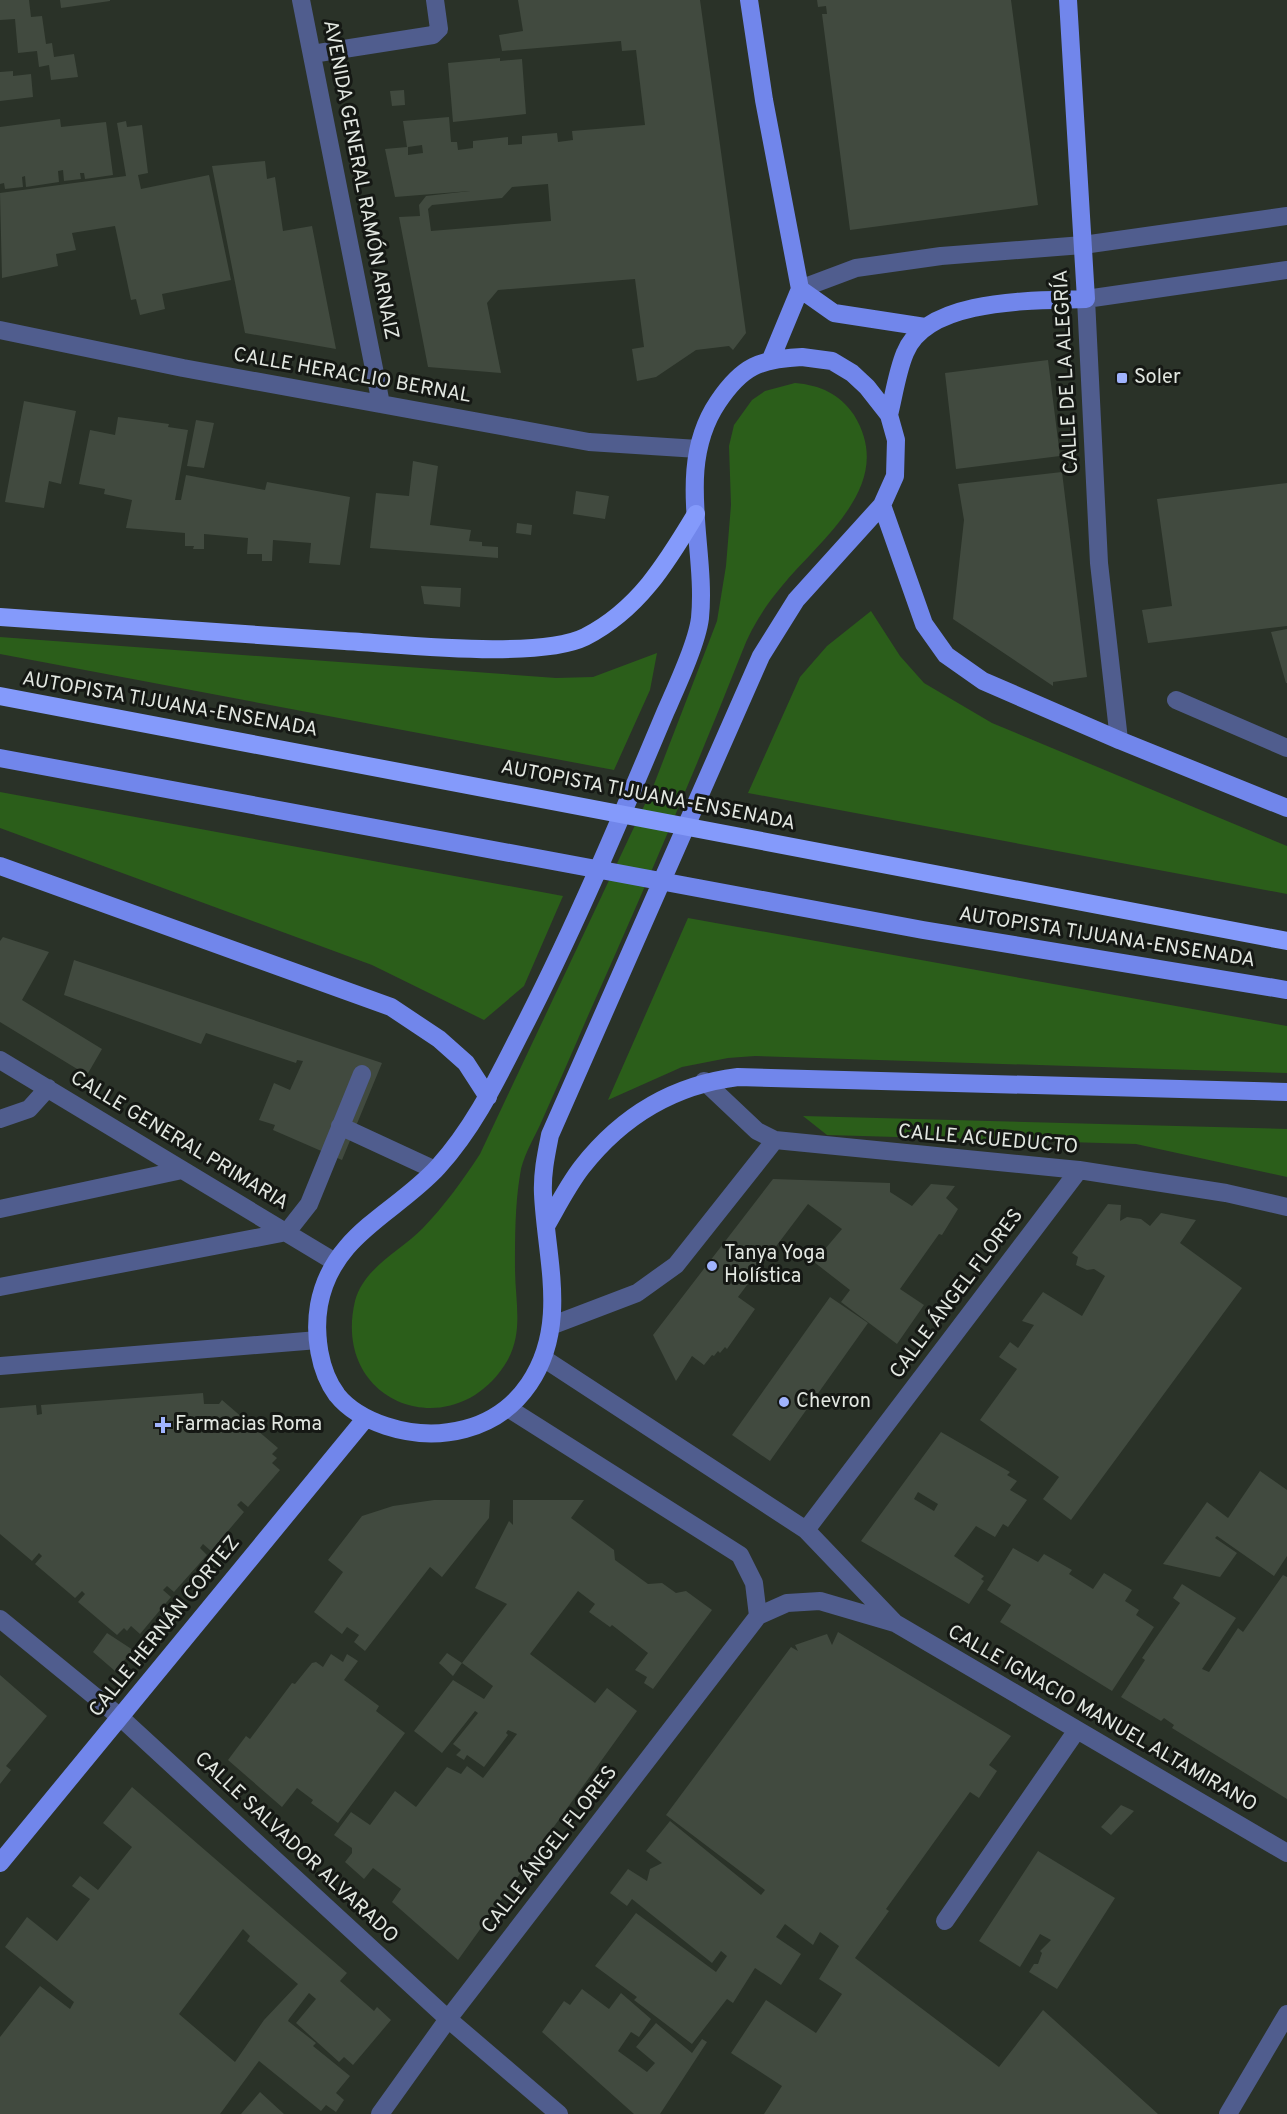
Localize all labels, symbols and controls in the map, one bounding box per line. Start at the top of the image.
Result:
street label: AVENIDA GENERAL RAMÓN ARNAIZ [316,17,406,342]
street label: CALLE DE LA ALEGRÍA [1047,269,1085,475]
street label: CALLE HERACLIO BERNAL [231,342,473,410]
place label: Soler [1134,365,1181,391]
marker: Soler [1115,371,1129,385]
street label: AUTOPISTA TIJUANA-ENSENADA [20,666,320,744]
street label: AUTOPISTA TIJUANA-ENSENADA [498,755,798,837]
street label: AUTOPISTA TIJUANA-ENSENADA [957,902,1257,974]
street label: CALLE GENERAL PRIMARIA [65,1065,293,1217]
street label: CALLE ACUEDUCTO [897,1119,1079,1161]
street label: CALLE ÁNGEL FLORES [883,1203,1029,1384]
place label: Tanya Yoga Holística [724,1241,825,1290]
marker: Tanya Yoga Holística [705,1259,719,1273]
place label: Chevron [796,1389,871,1415]
marker: Chevron [777,1395,791,1409]
place label: Farmacias Roma [175,1412,322,1438]
marker: Farmacias Roma [156,1418,170,1432]
street label: CALLE HERNÁN CORTEZ [82,1530,246,1723]
street label: CALLE IGNACIO MANUEL ALTAMIRANO [943,1619,1261,1819]
street label: CALLE SALVADOR ALVARADO [189,1747,403,1949]
street label: CALLE ÁNGEL FLORES [475,1759,624,1939]

